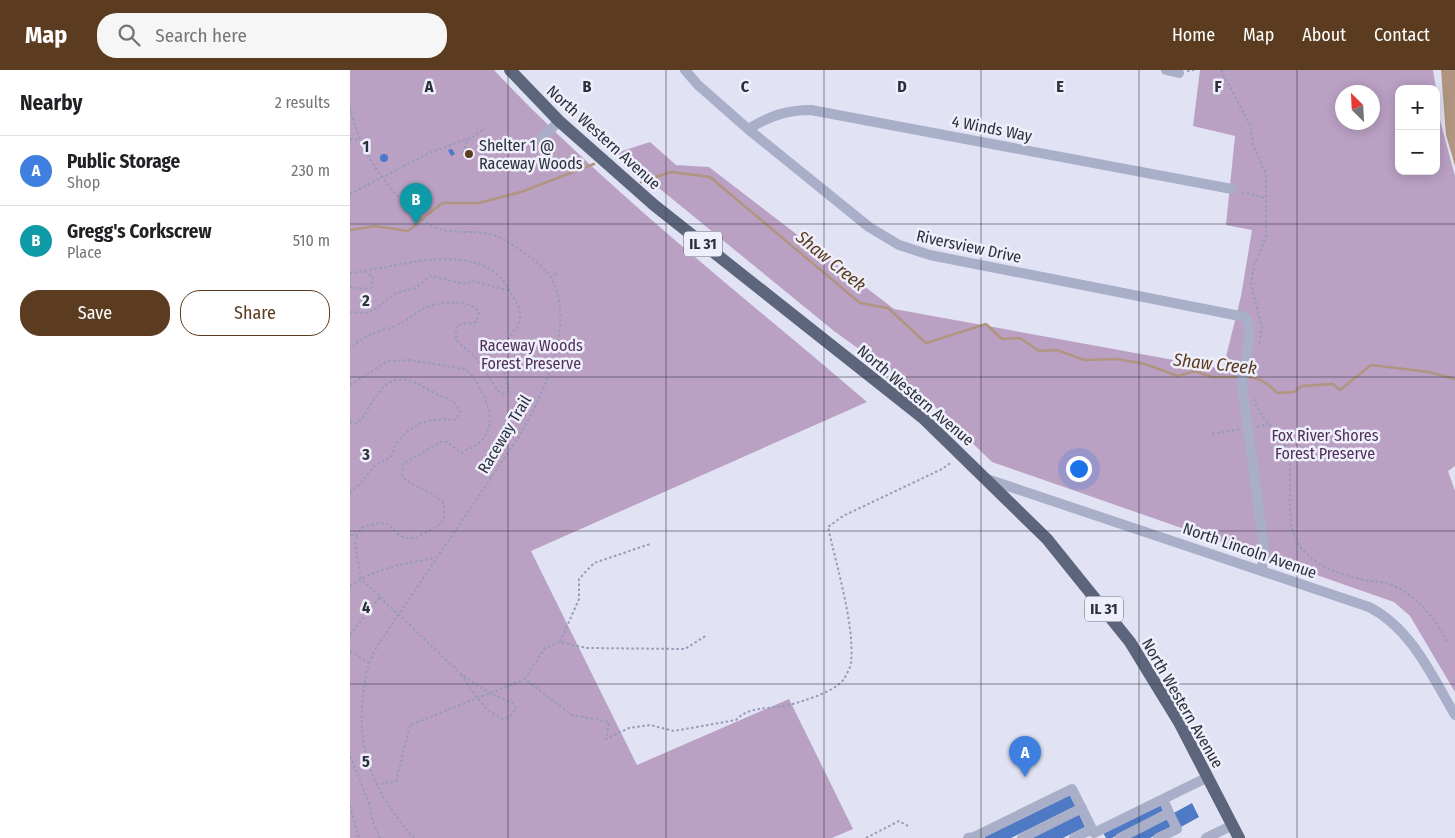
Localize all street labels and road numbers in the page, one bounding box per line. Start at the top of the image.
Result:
street label: North Western Avenue [543,81,665,193]
street label: 4 Winds Way [950,111,1034,146]
street label: Riversview Drive [915,226,1023,267]
road number: IL 31 [684,232,722,256]
street label: North Western Avenue [853,341,978,450]
street label: Raceway Trail [474,392,535,477]
street label: North Lincoln Avenue [1180,519,1319,582]
road number: IL 31 [1085,596,1123,622]
street label: North Western Avenue [1138,635,1227,771]

